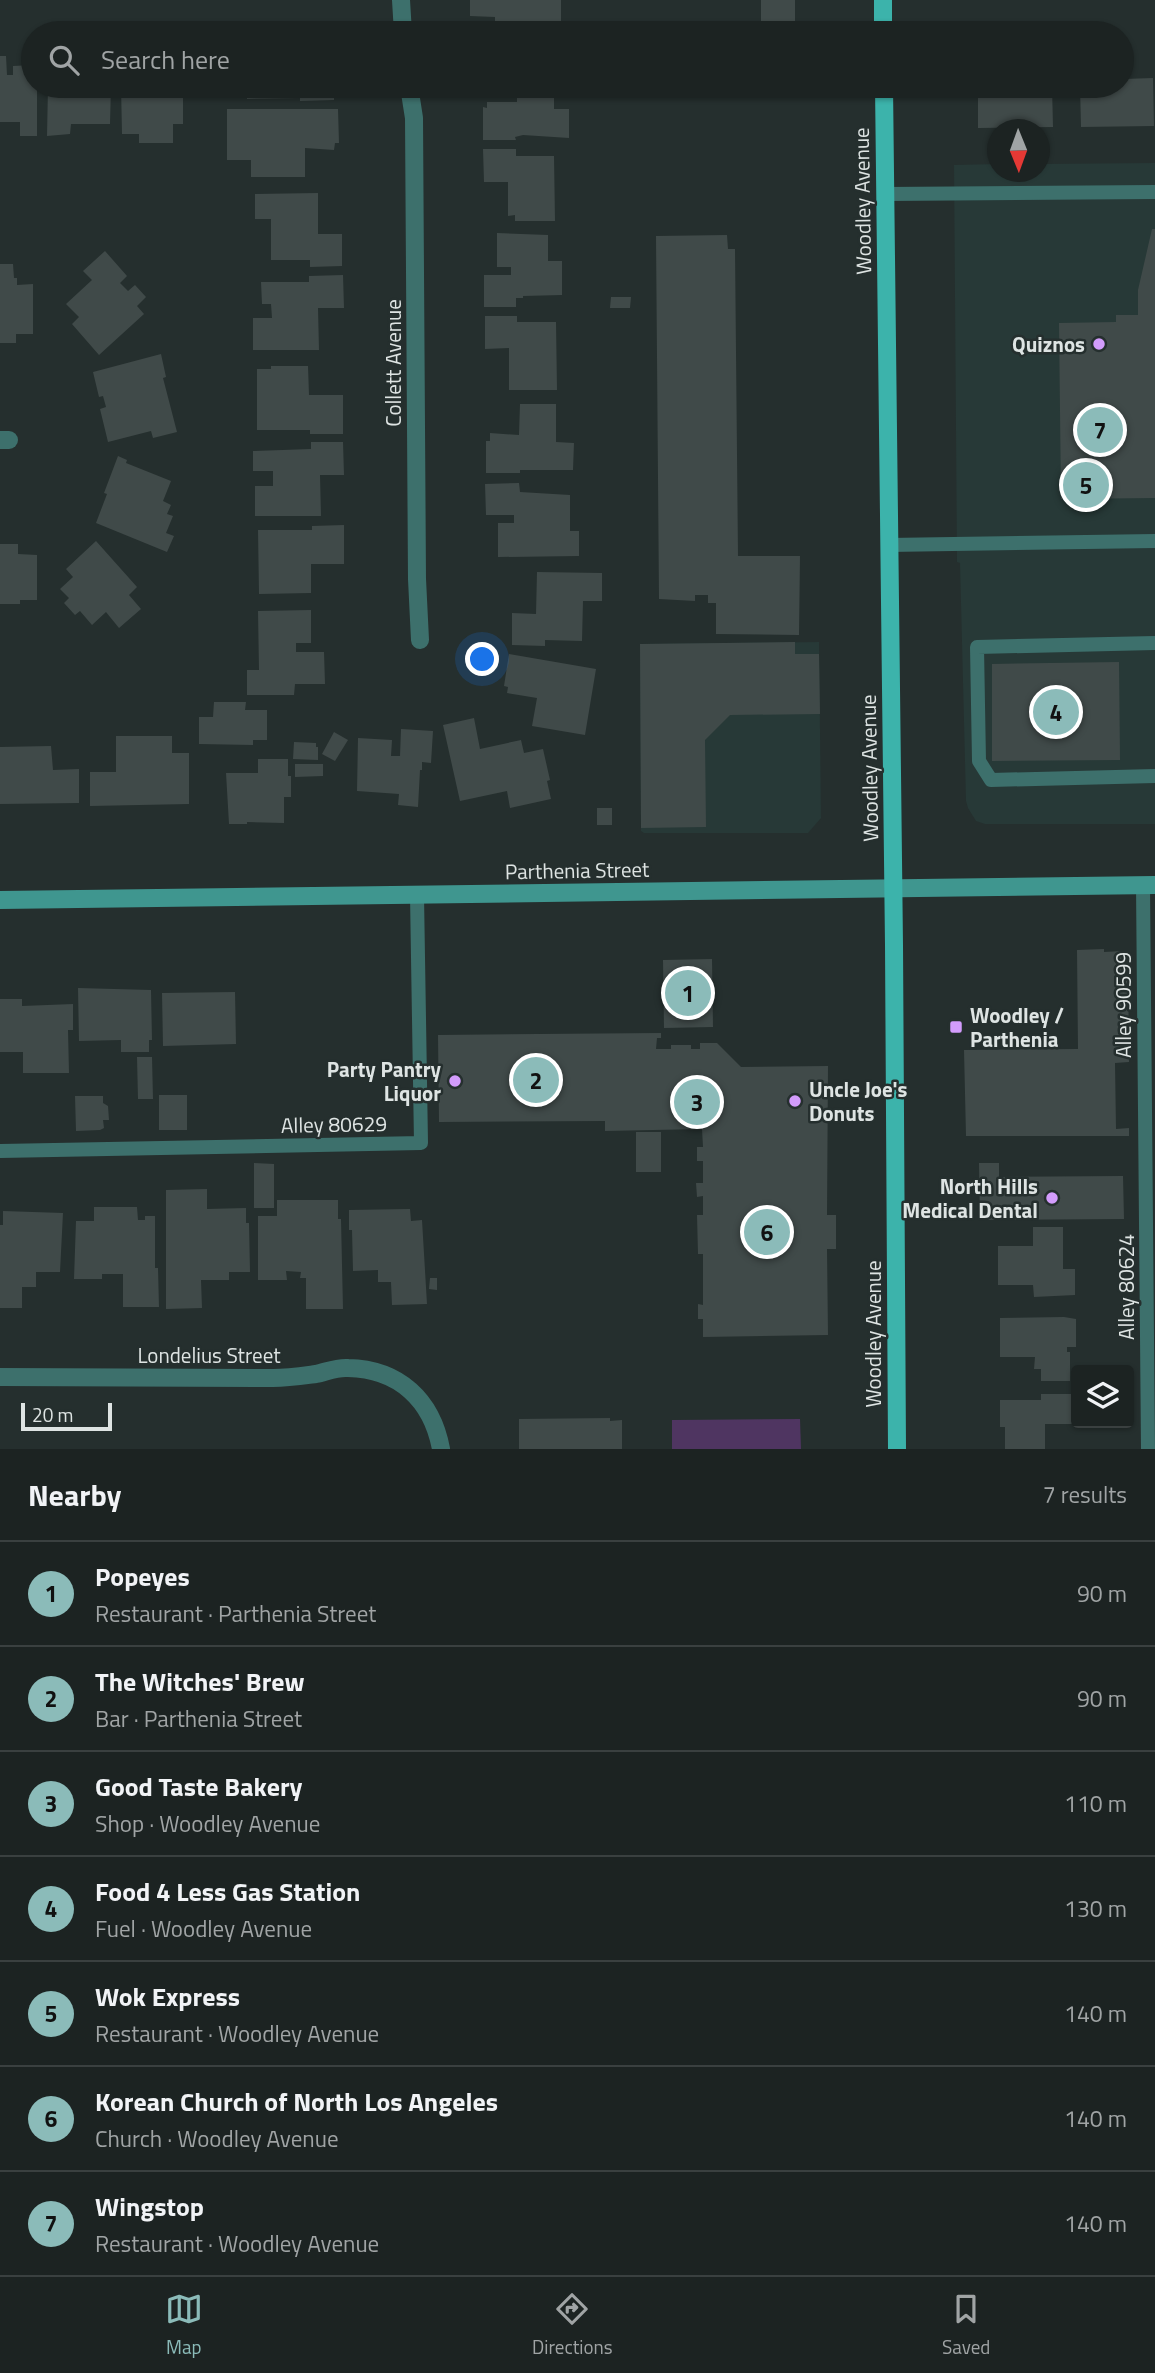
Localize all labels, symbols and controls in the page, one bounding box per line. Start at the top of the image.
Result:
search box [21,21,1134,98]
text: Search here [101,40,230,79]
icon: search [45,41,83,79]
north arrow [987,119,1050,182]
street label: Woodley Avenue [845,127,879,275]
street label: Collett Avenue [377,299,409,427]
place label: Quiznos [1012,328,1085,360]
marker: Quiznos [1091,336,1107,352]
pin: 7 [1077,404,1123,456]
pin: 5 [1063,459,1109,511]
your location [465,642,499,676]
pin: 4 [1033,686,1079,738]
street label: Woodley Avenue [852,694,886,842]
street label: Parthenia Street [504,853,650,887]
street label: Alley 90599 [1107,952,1139,1058]
pin: 1 [665,967,711,1019]
place label: Woodley / Parthenia [970,999,1064,1055]
marker: Woodley / Parthenia [948,1019,964,1035]
place label: Party Pantry Liquor [327,1053,441,1109]
pin: 2 [513,1054,559,1106]
marker: Party Pantry Liquor [447,1073,463,1089]
place label: Uncle Joe's Donuts [809,1073,908,1129]
pin: 3 [674,1076,720,1128]
marker: Uncle Joe's Donuts [787,1093,803,1109]
street label: Alley 80629 [281,1107,387,1141]
place label: North Hills Medical Dental [902,1170,1038,1226]
marker: North Hills Medical Dental [1044,1190,1060,1206]
pin: 6 [744,1206,790,1258]
street label: Alley 80624 [1110,1234,1142,1340]
street label: Woodley Avenue [857,1260,889,1408]
street label: Londelius Street [137,1339,281,1371]
map controls [1071,1365,1134,1428]
button: layers [1071,1365,1134,1428]
scale bar [21,1400,112,1432]
text: 20 m [32,1400,73,1429]
text: Nearby [28,1472,121,1518]
text: 7 results [1043,1477,1127,1512]
text: Popeyes [95,1557,190,1596]
text: 1 [45,1576,57,1611]
text: 90 m [1077,1576,1127,1611]
text: Restaurant · Parthenia Street [95,1596,376,1631]
text: The Witches' Brew [95,1662,305,1701]
text: 2 [45,1681,57,1716]
text: 90 m [1077,1681,1127,1716]
text: Bar · Parthenia Street [95,1701,302,1736]
text: Good Taste Bakery [95,1767,303,1806]
text: 3 [45,1786,57,1821]
text: 110 m [1064,1786,1127,1821]
text: Shop · Woodley Avenue [95,1806,320,1841]
text: Food 4 Less Gas Station [95,1872,360,1911]
text: 4 [45,1891,57,1926]
text: 130 m [1064,1891,1127,1926]
text: Fuel · Woodley Avenue [95,1911,312,1946]
text: Wok Express [95,1977,240,2016]
text: 5 [45,1996,57,2031]
text: 140 m [1064,1996,1127,2031]
text: Restaurant · Woodley Avenue [95,2016,379,2051]
text: Korean Church of North Los Angeles [95,2082,498,2121]
text: 6 [45,2101,57,2136]
text: 140 m [1064,2101,1127,2136]
text: Church · Woodley Avenue [95,2121,339,2156]
text: Wingstop [95,2187,204,2226]
text: 7 [45,2206,57,2241]
text: 140 m [1064,2206,1127,2241]
text: Restaurant · Woodley Avenue [95,2226,379,2261]
tab: Map [165,2290,203,2361]
tab: Directions [532,2290,613,2361]
tab: Saved [942,2290,990,2361]

